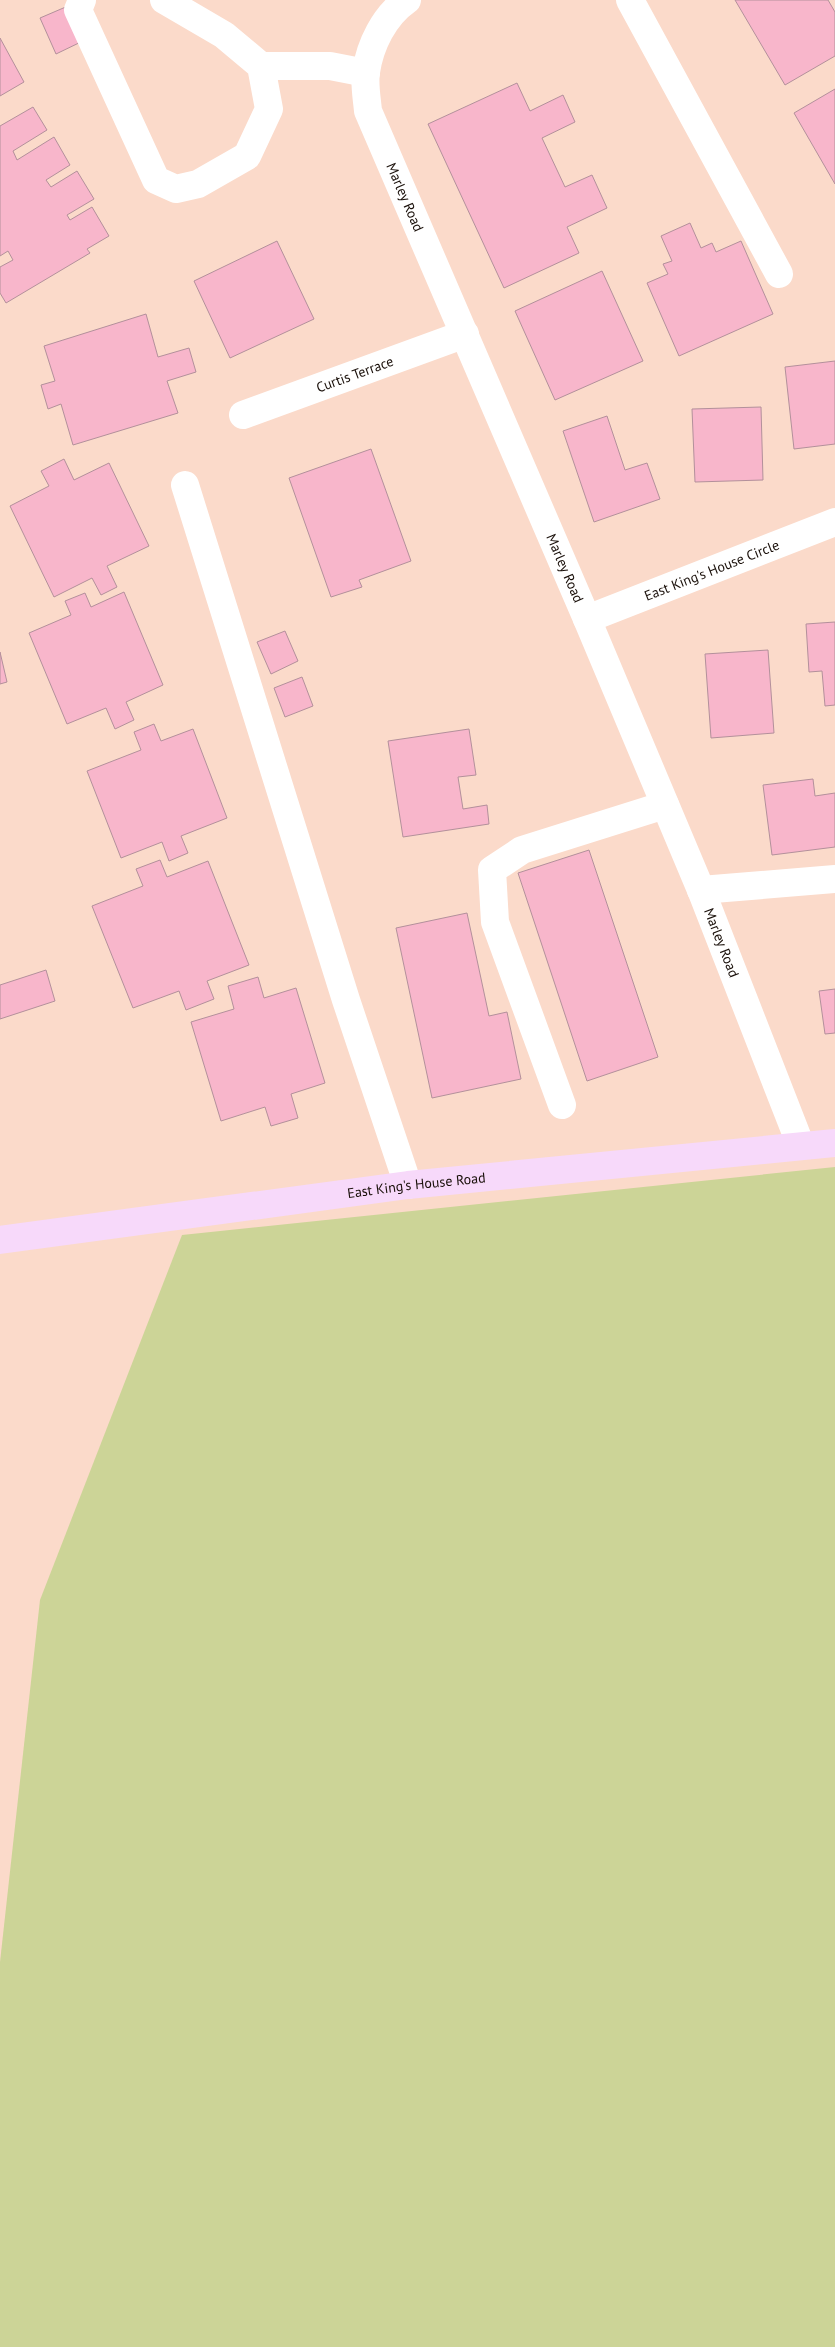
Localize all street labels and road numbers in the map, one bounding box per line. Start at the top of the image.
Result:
street label: Marley Road [382,160,428,234]
street label: Curtis Terrace [314,352,396,397]
street label: Marley Road [542,531,588,605]
street label: East King's House Circle [642,536,782,605]
street label: Marley Road [700,905,743,980]
street label: East King's House Road [346,1168,486,1202]

